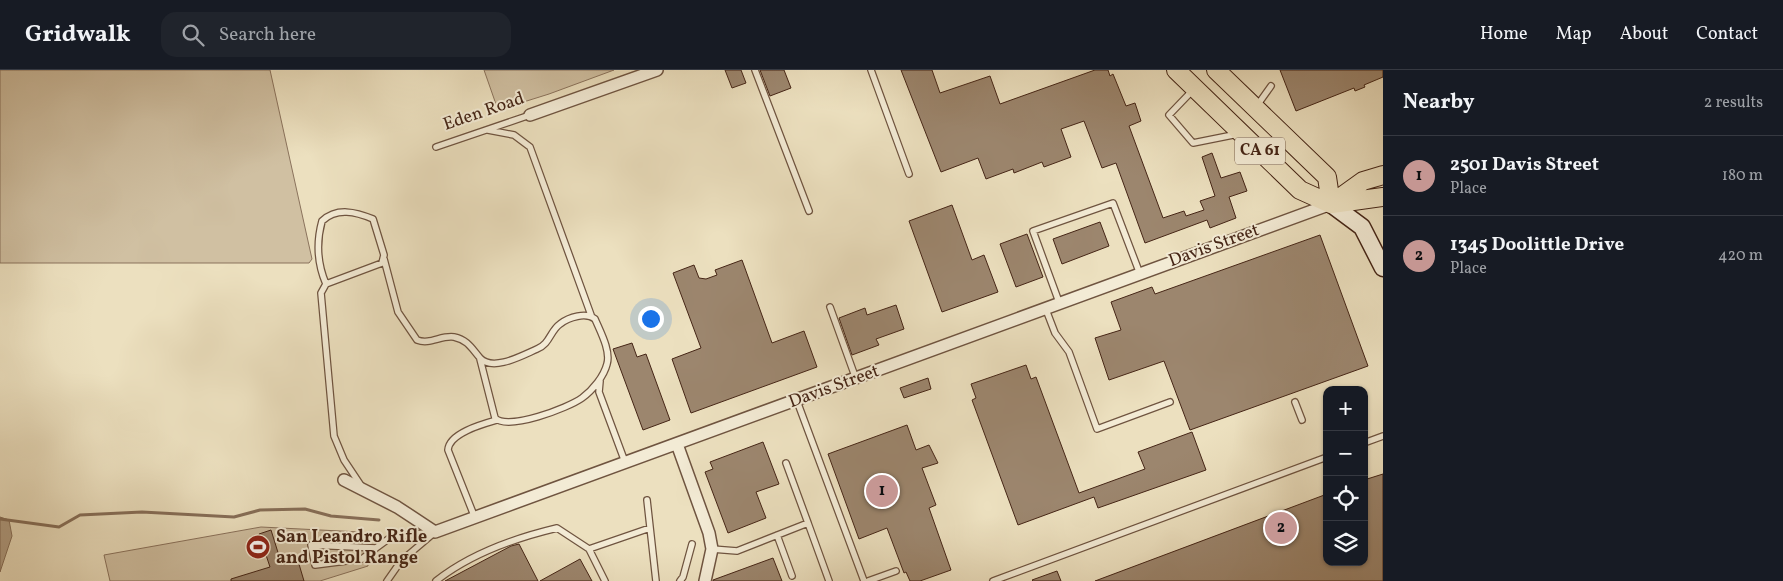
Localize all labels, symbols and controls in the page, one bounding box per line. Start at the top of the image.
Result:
search box [161,12,511,57]
text: Gridwalk [25,18,131,52]
icon: search [179,21,207,49]
text: Search here [219,22,316,48]
text: Home [1480,22,1528,47]
text: Map [1556,22,1592,47]
text: About [1620,22,1668,47]
text: Contact [1696,22,1758,47]
street label: Eden Road [440,86,528,138]
text: Nearby [1403,88,1474,117]
text: 2 results [1704,92,1763,114]
road number: CA 61 [1235,138,1285,164]
text: 2501 Davis Street [1450,152,1599,178]
text: 1 [1416,165,1422,187]
text: 180 m [1722,165,1763,187]
text: Place [1450,178,1487,200]
street label: Davis Street [1165,218,1263,274]
text: 1345 Doolittle Drive [1450,232,1624,258]
text: 2 [1415,245,1423,267]
text: 420 m [1718,245,1763,267]
text: Place [1450,258,1487,280]
your location [638,306,664,332]
street label: Davis Street [785,359,883,415]
map controls [1323,386,1368,566]
button: + [1323,386,1368,431]
button: − [1323,431,1368,476]
pin: 1 [866,472,898,510]
button: locate [1323,476,1368,521]
pin: 2 [1265,509,1297,547]
button: layers [1323,521,1368,566]
place label: San Leandro Rifle and Pistol Range [276,525,427,571]
sports icon: San Leandro Rifle and Pistol Range [245,534,271,560]

